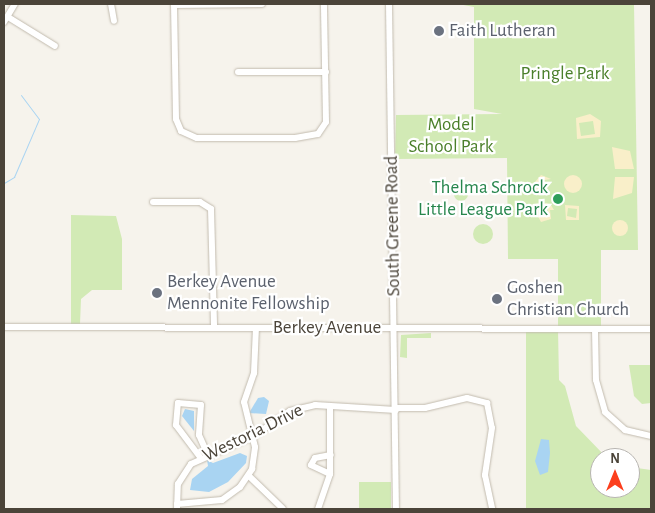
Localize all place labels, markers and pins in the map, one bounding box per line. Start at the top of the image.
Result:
place label: Faith Lutheran [449,20,556,42]
marker: Faith Lutheran [433,25,445,37]
place label: Thelma Schrock Little League Park [418,177,548,221]
marker: Thelma Schrock Little League Park [552,193,564,205]
place label: Berkey Avenue Mennonite Fellowship [167,271,330,315]
place label: Goshen Christian Church [507,277,629,321]
marker: Berkey Avenue Mennonite Fellowship [151,287,163,299]
marker: Goshen Christian Church [491,293,503,305]

